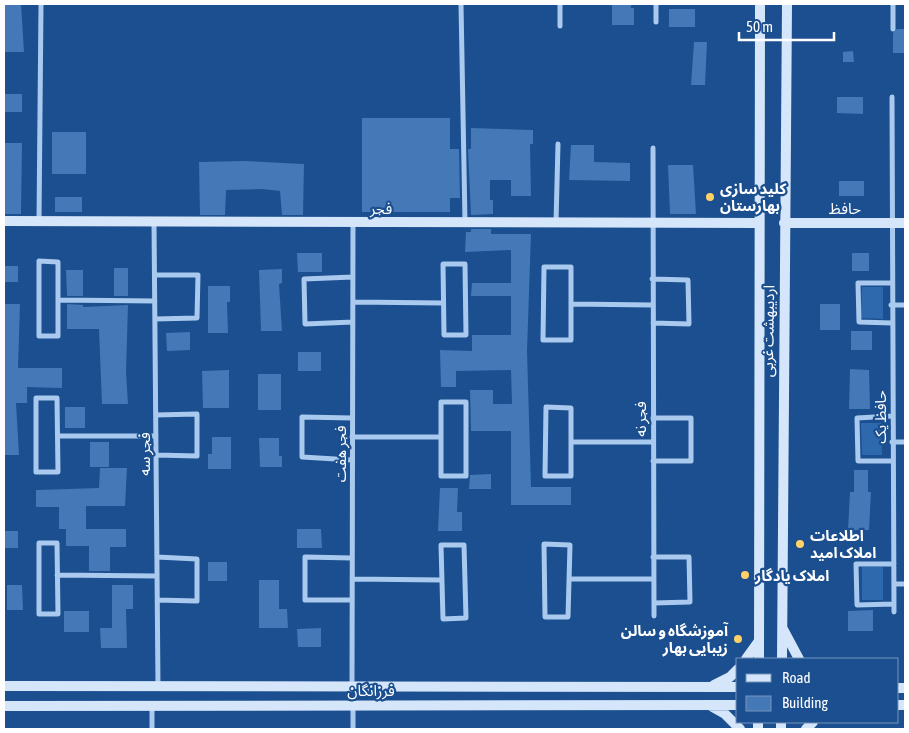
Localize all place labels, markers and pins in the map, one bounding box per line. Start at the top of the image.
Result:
place label: کلید سازی بهارستان [720,180,786,215]
marker: کلید سازی بهارستان [704,191,716,203]
place label: اطلاعات املاک امید [810,527,876,561]
marker: اطلاعات املاک امید [794,538,806,550]
place label: املاک یادگار [754,567,829,585]
marker: املاک یادگار [739,569,751,581]
place label: آموزشگاه و سالن زیبایی بهار [621,622,729,657]
marker: آموزشگاه و سالن زیبایی بهار [732,633,744,645]

